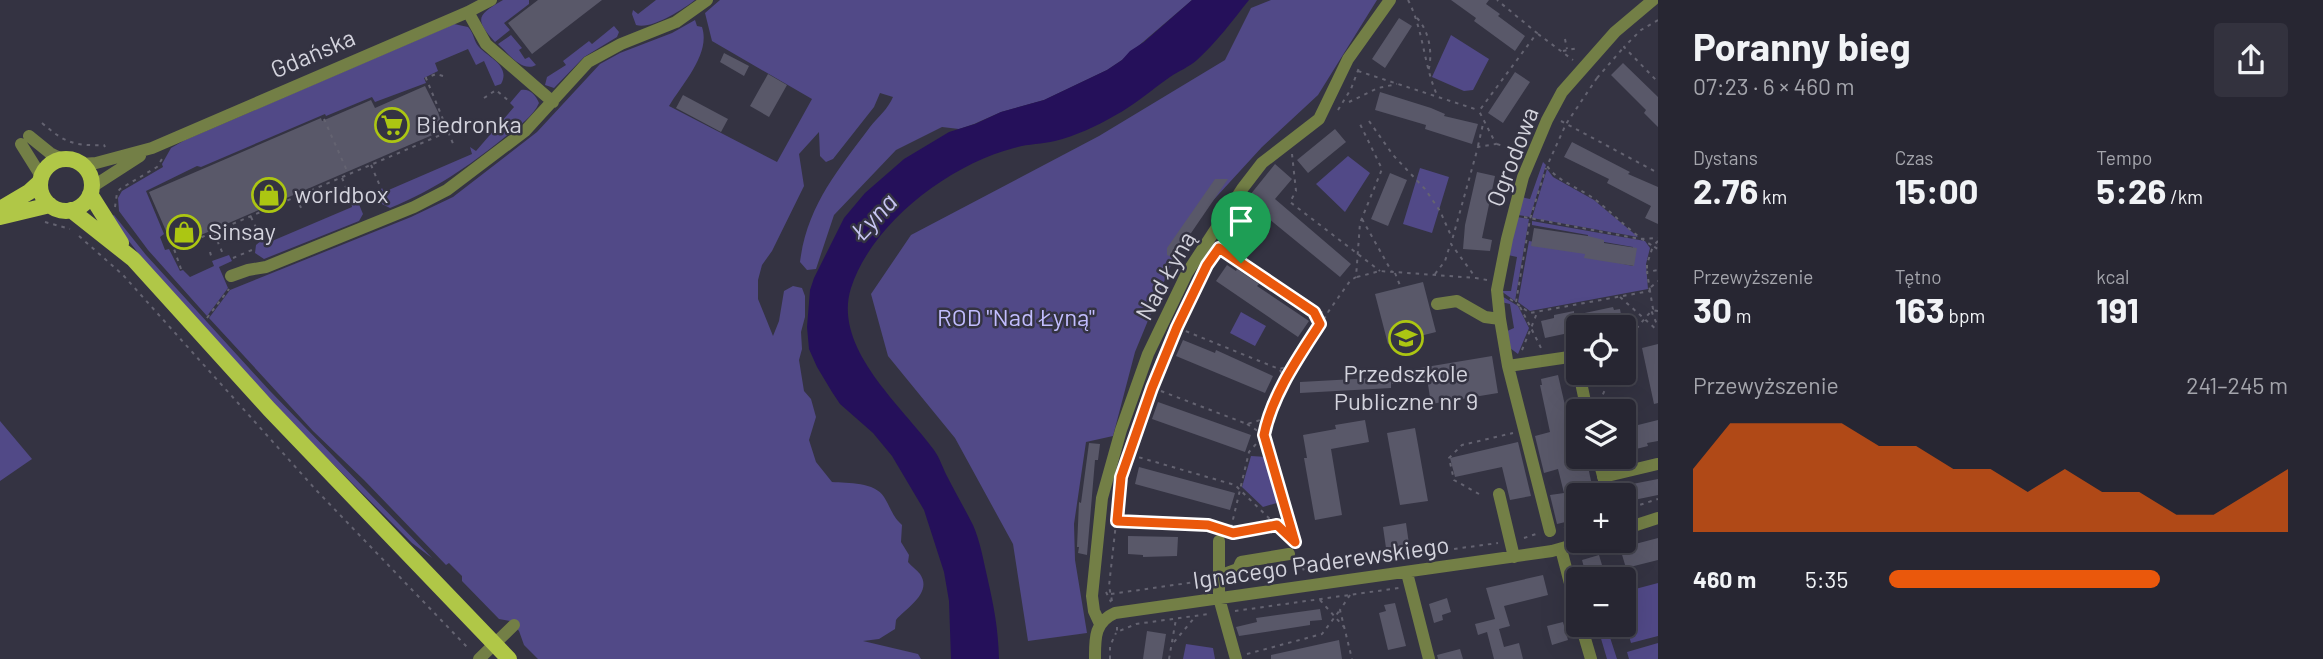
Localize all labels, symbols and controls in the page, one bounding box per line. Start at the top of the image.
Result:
street label: Gdańska [266,22,359,83]
text: Poranny bieg [1693,23,1911,69]
button: share [2214,23,2288,97]
text: 07:23 · 6 × 460 m [1693,72,1855,100]
street label: Ogrodowa [1479,103,1544,210]
supermarket icon: Biedronka [373,106,411,144]
place label: Biedronka [416,109,522,138]
text: Dystans [1693,146,1758,169]
text: Czas [1895,146,1934,169]
text: Tempo [2096,146,2152,169]
text: 2.76 [1693,169,1758,211]
text: 15:00 [1895,169,1979,211]
text: 5:26 [2096,169,2166,211]
shop icon: worldbox [250,176,288,214]
place label: worldbox [294,179,389,208]
text: km [1758,185,1787,208]
text: /km [2166,185,2203,208]
water label: Łyna [843,186,903,247]
pin [1211,191,1271,263]
icon: arrive [1222,202,1260,240]
shop icon: Sinsay [165,213,203,251]
place label: Sinsay [208,216,276,245]
street label: Nad Łyną [1129,226,1201,325]
text: Przewyższenie [1693,265,1813,288]
text: Tętno [1895,265,1942,288]
text: kcal [2096,265,2129,288]
text: 30 [1693,288,1732,330]
text: 163 [1895,288,1945,330]
text: 191 [2096,288,2139,330]
park label: ROD "Nad Łyną" [937,302,1095,331]
text: m [1732,304,1751,327]
text: bpm [1945,304,1985,327]
map controls [1566,315,1636,637]
button: locate [1566,315,1636,385]
school or university icon: Przedszkole Publiczne nr 9 [1387,319,1425,357]
place label: Przedszkole Publiczne nr 9 [1334,358,1478,415]
text: Przewyższenie [1693,371,1839,399]
text: 241–245 m [2186,371,2288,399]
button: layers [1566,399,1636,469]
button: + [1566,483,1636,553]
street label: Ignacego Paderewskiego [1191,529,1451,594]
text: 460 m [1693,565,1756,593]
text: 5:35 [1805,565,1848,593]
button: − [1566,567,1636,637]

